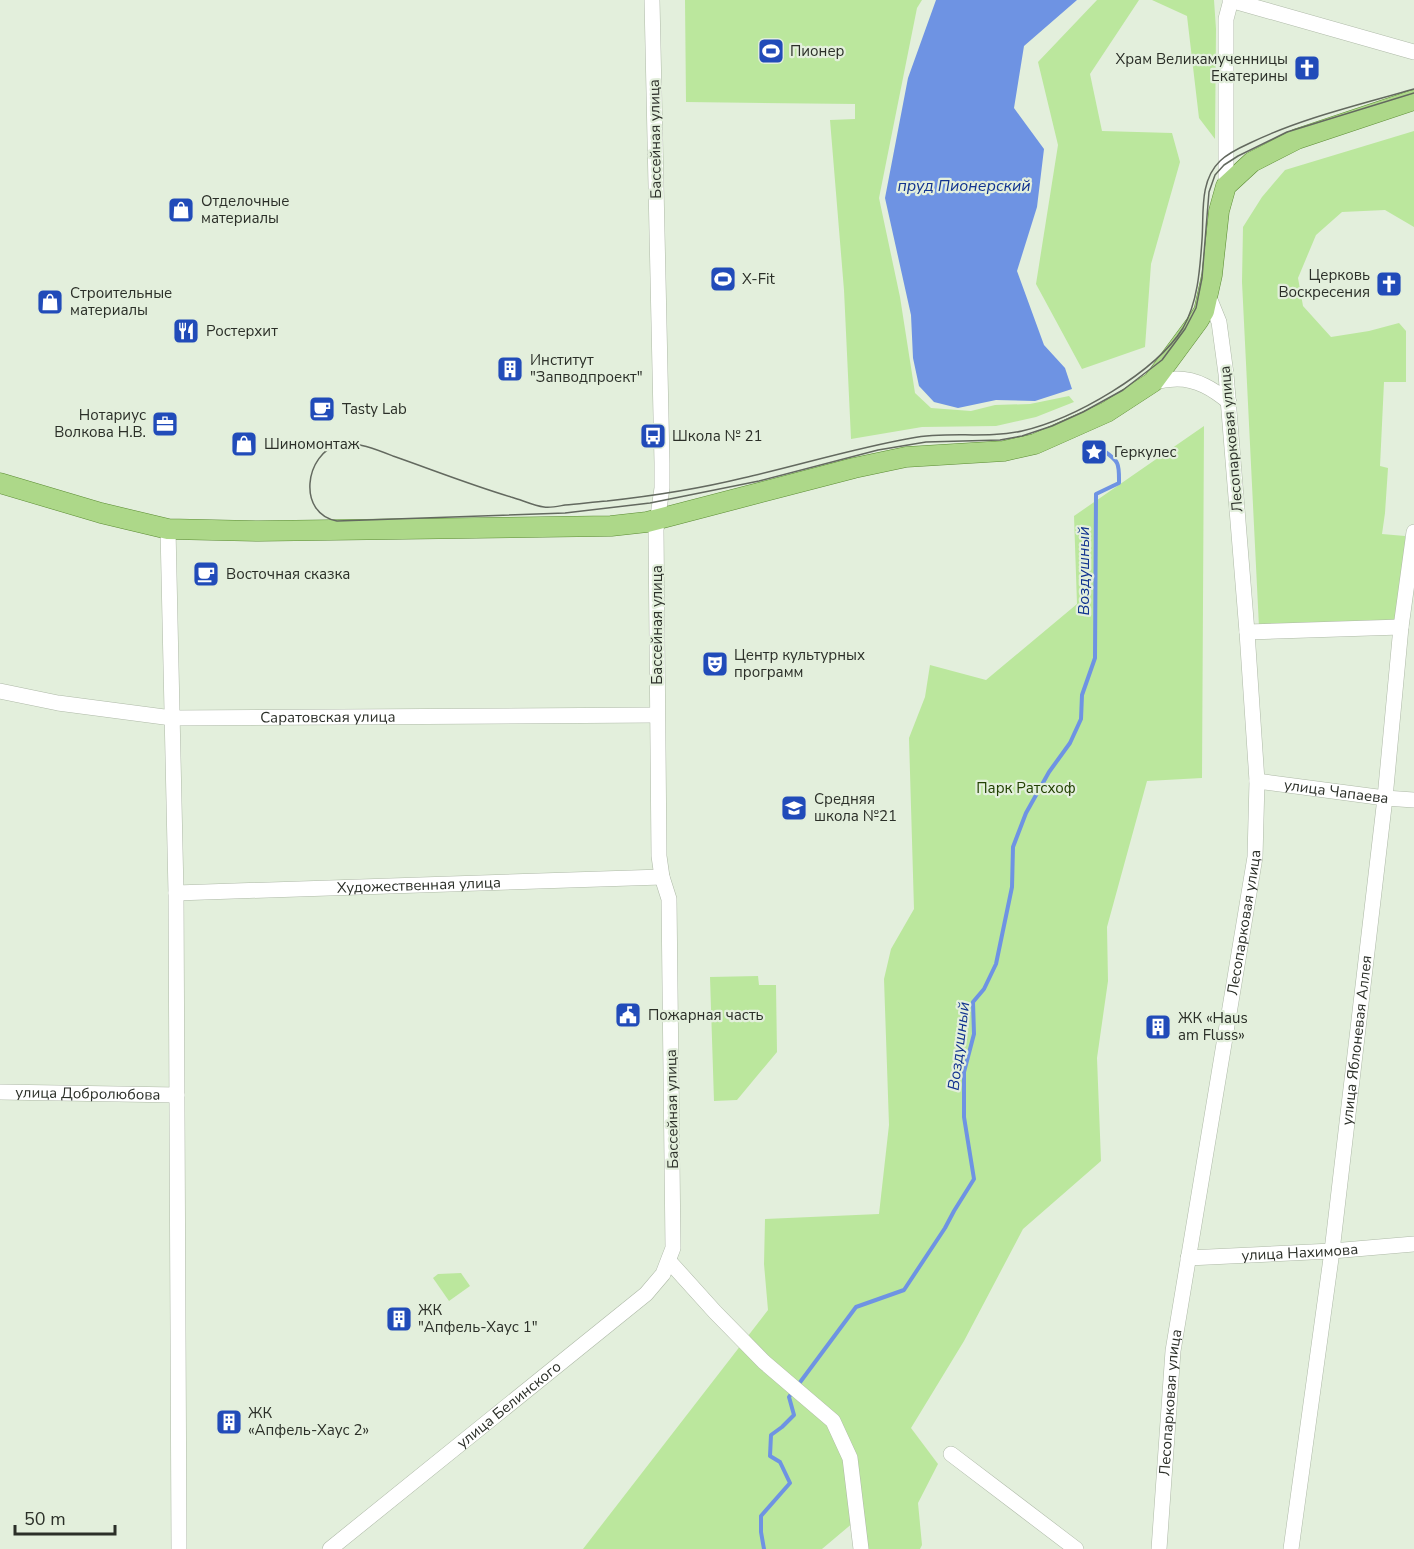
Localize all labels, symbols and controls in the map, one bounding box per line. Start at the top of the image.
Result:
sports icon: Пионер [756,36,786,66]
place label: Пионер [790,41,845,61]
place label: Храм Великамученницы Екатерины [1115,49,1288,86]
church icon: Храм Великамученницы Екатерины [1292,53,1322,83]
street label: Бассейная улица [644,79,666,199]
water label: пруд Пионерский [897,175,1031,197]
place label: Отделочные материалы [201,191,289,228]
shop icon: Отделочные материалы [166,195,196,225]
sports icon: X-Fit [708,264,738,294]
place label: Церковь Воскресения [1278,265,1370,302]
place label: X-Fit [742,269,775,289]
church icon: Церковь Воскресения [1374,269,1404,299]
place label: Строительные материалы [70,283,172,320]
shop icon: Строительные материалы [35,287,65,317]
restaurant icon: Ростерхит [171,316,201,346]
place label: Ростерхит [206,321,278,341]
place label: Институт "Запводпроект" [530,350,643,387]
building icon: Институт "Запводпроект" [495,354,525,384]
street label: Лесопарковая улица [1215,365,1247,513]
cafe icon: Tasty Lab [307,394,337,424]
place label: Tasty Lab [342,399,407,419]
place label: Нотариус Волкова Н.В. [54,405,146,442]
office icon: Нотариус Волкова Н.В. [150,409,180,439]
bus stop icon: Школа № 21 [638,421,668,451]
place label: Школа № 21 [672,426,763,446]
shop icon: Шиномонтаж [229,429,259,459]
place label: Шиномонтаж [264,434,360,454]
place icon: Геркулес [1079,437,1109,467]
place label: Геркулес [1114,442,1177,462]
water label: Воздушный [1073,526,1095,616]
cafe icon: Восточная сказка [191,559,221,589]
place label: Восточная сказка [226,564,350,584]
street label: Бассейная улица [647,565,667,685]
place label: Центр культурных программ [734,645,865,682]
theatre icon: Центр культурных программ [700,649,730,679]
street label: Саратовская улица [260,707,396,727]
street label: улица Чапаева [1283,775,1390,808]
park label: Парк Ратсхоф [976,778,1076,798]
place label: Средняя школа №21 [814,789,897,826]
school or university icon: Средняя школа №21 [779,793,809,823]
street label: Лесопарковая улица [1222,849,1265,997]
street label: Художественная улица [337,872,501,898]
street label: улица Яблоневая Аллея [1337,954,1377,1126]
public building icon: Пожарная часть [613,1000,643,1030]
water label: Воздушный [943,1001,975,1092]
place label: Пожарная часть [648,1005,764,1025]
place label: ЖК «Haus am Fluss» [1178,1008,1248,1045]
building icon: ЖК «Haus am Fluss» [1143,1012,1173,1042]
street label: Бассейная улица [661,1049,683,1169]
street label: улица Добролюбова [15,1082,161,1105]
street label: улица Нахимова [1241,1239,1359,1265]
place label: ЖК "Апфель-Хаус 1" [418,1300,538,1337]
building icon: ЖК "Апфель-Хаус 1" [384,1304,414,1334]
street label: Лесопарковая улица [1154,1328,1186,1476]
street label: улица Белинского [453,1356,565,1453]
place label: ЖК «Апфель-Хаус 2» [248,1403,369,1440]
building icon: ЖК «Апфель-Хаус 2» [214,1407,244,1437]
scale bar [15,1498,116,1536]
text: 50 m [24,1507,66,1531]

